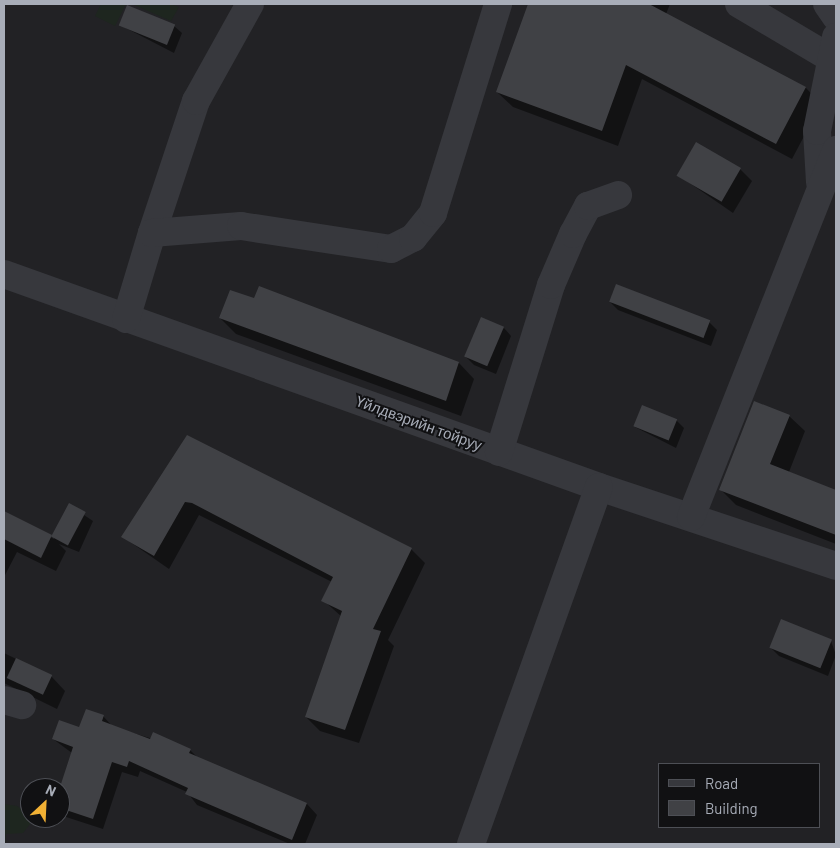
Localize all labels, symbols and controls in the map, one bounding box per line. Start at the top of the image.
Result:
street label: Үйлдвэрийн тойруу [354,392,484,454]
legend [658,763,820,828]
text: Road [705,774,738,792]
north arrow [20,778,70,828]
text: N [43,780,59,800]
text: Building [705,799,758,817]

